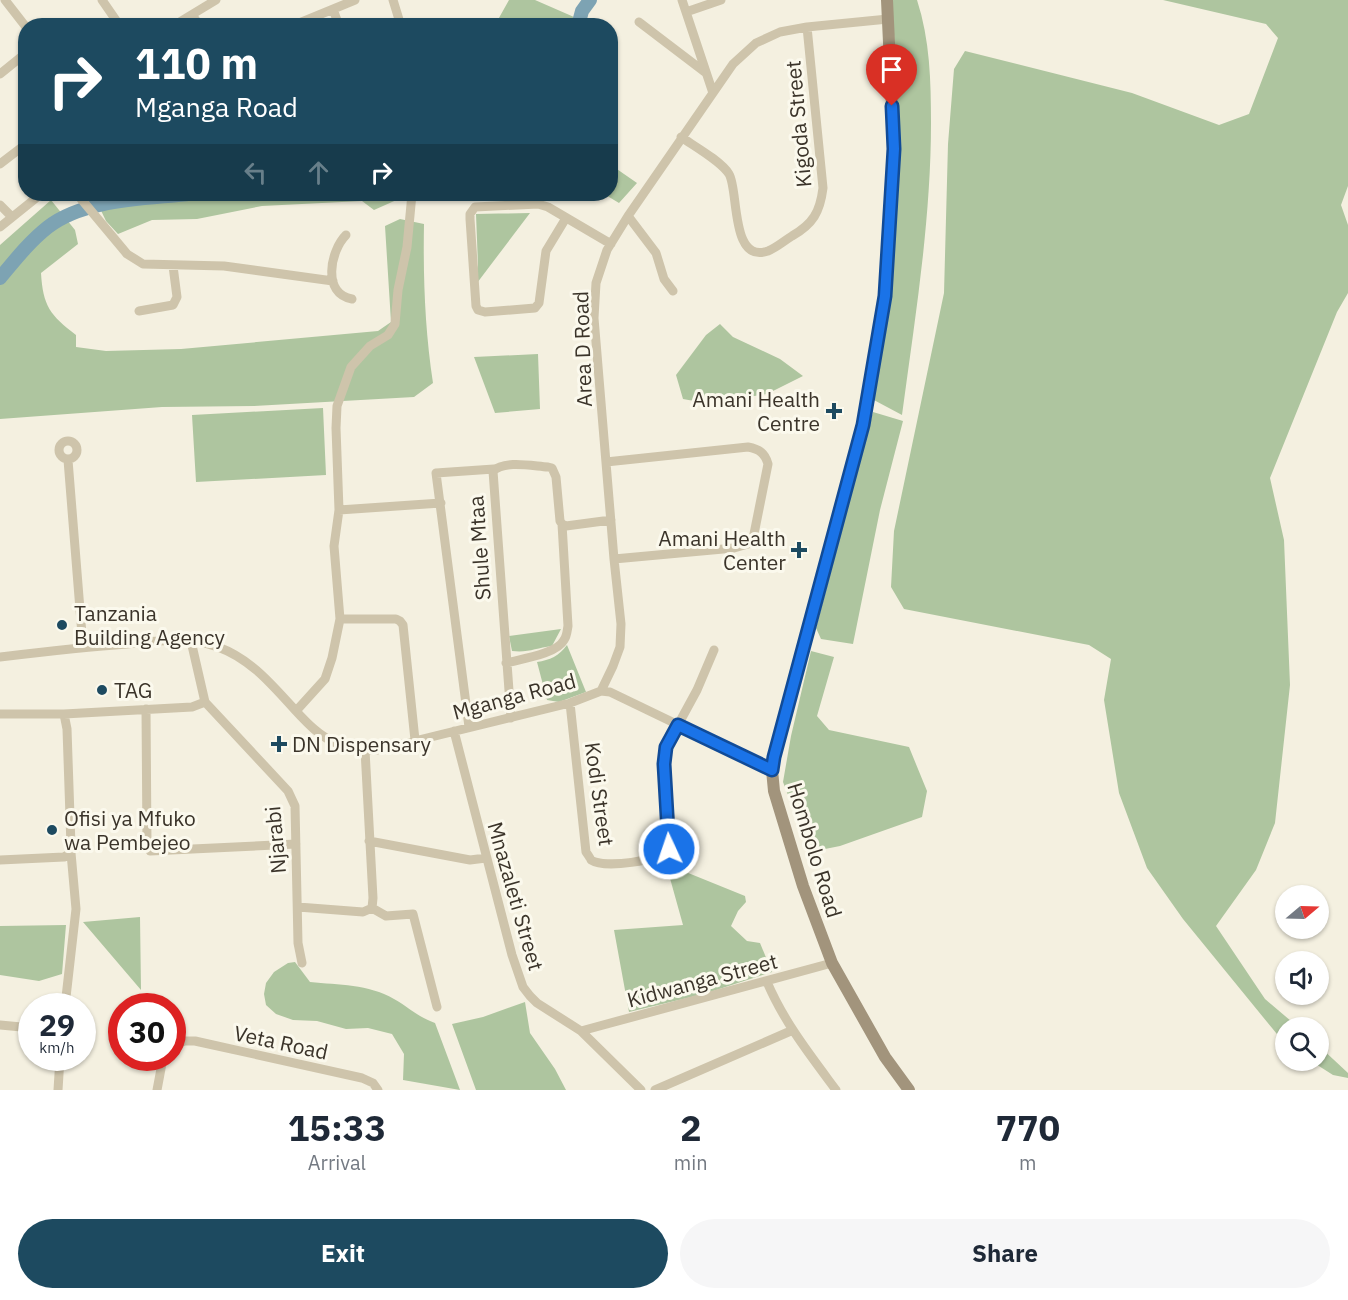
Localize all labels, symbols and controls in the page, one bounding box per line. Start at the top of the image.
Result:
text: 110 m [135,36,258,91]
icon: right [36,42,114,120]
pin [866,44,917,106]
icon: arrive [875,53,908,86]
street label: Kigoda Street [779,59,817,189]
text: Mganga Road [135,89,298,124]
icon: left [239,156,272,189]
icon: ahead [302,156,335,189]
icon: right [365,156,398,189]
street label: Area D Road [566,290,598,408]
place label: Amani Health Centre [692,385,820,437]
marker: Amani Health Centre [825,402,843,420]
street label: Shule Mtaa [461,495,497,601]
place label: Amani Health Center [658,524,786,576]
marker: Amani Health Center [790,541,808,559]
place label: Tanzania Building Agency [74,599,225,651]
marker: Tanzania Building Agency [55,618,69,632]
street label: Mganga Road [449,666,579,726]
place label: TAG [114,676,152,704]
marker: TAG [95,683,109,697]
place label: DN Dispensary [292,730,431,758]
marker: DN Dispensary [270,735,288,753]
street label: Kodi Street [579,740,621,848]
street label: Hombolo Road [781,779,849,921]
place label: Ofisi ya Mfuko wa Pembejeo [64,804,196,856]
street label: Njarabi [258,805,292,875]
position arrow [637,817,701,881]
street label: Mnazaleti Street [481,818,551,974]
marker: Ofisi ya Mfuko wa Pembejeo [45,823,59,837]
north arrow [1275,885,1329,939]
map controls [1275,885,1329,1071]
street label: Kidwanga Street [624,946,780,1014]
button: sound [1275,951,1329,1005]
speed limit sign: 30 [108,993,186,1071]
text: 29 [39,1005,75,1044]
button: search [1275,1017,1329,1071]
street label: Veta Road [231,1018,331,1066]
text: km/h [39,1038,75,1057]
text: 15:33 [288,1104,386,1151]
text: 2 [680,1104,702,1151]
text: 770 [995,1104,1060,1151]
text: Arrival [308,1149,366,1176]
text: min [674,1149,708,1176]
text: m [1019,1149,1037,1176]
button: Exit [18,1219,668,1288]
button: Share [680,1219,1330,1288]

